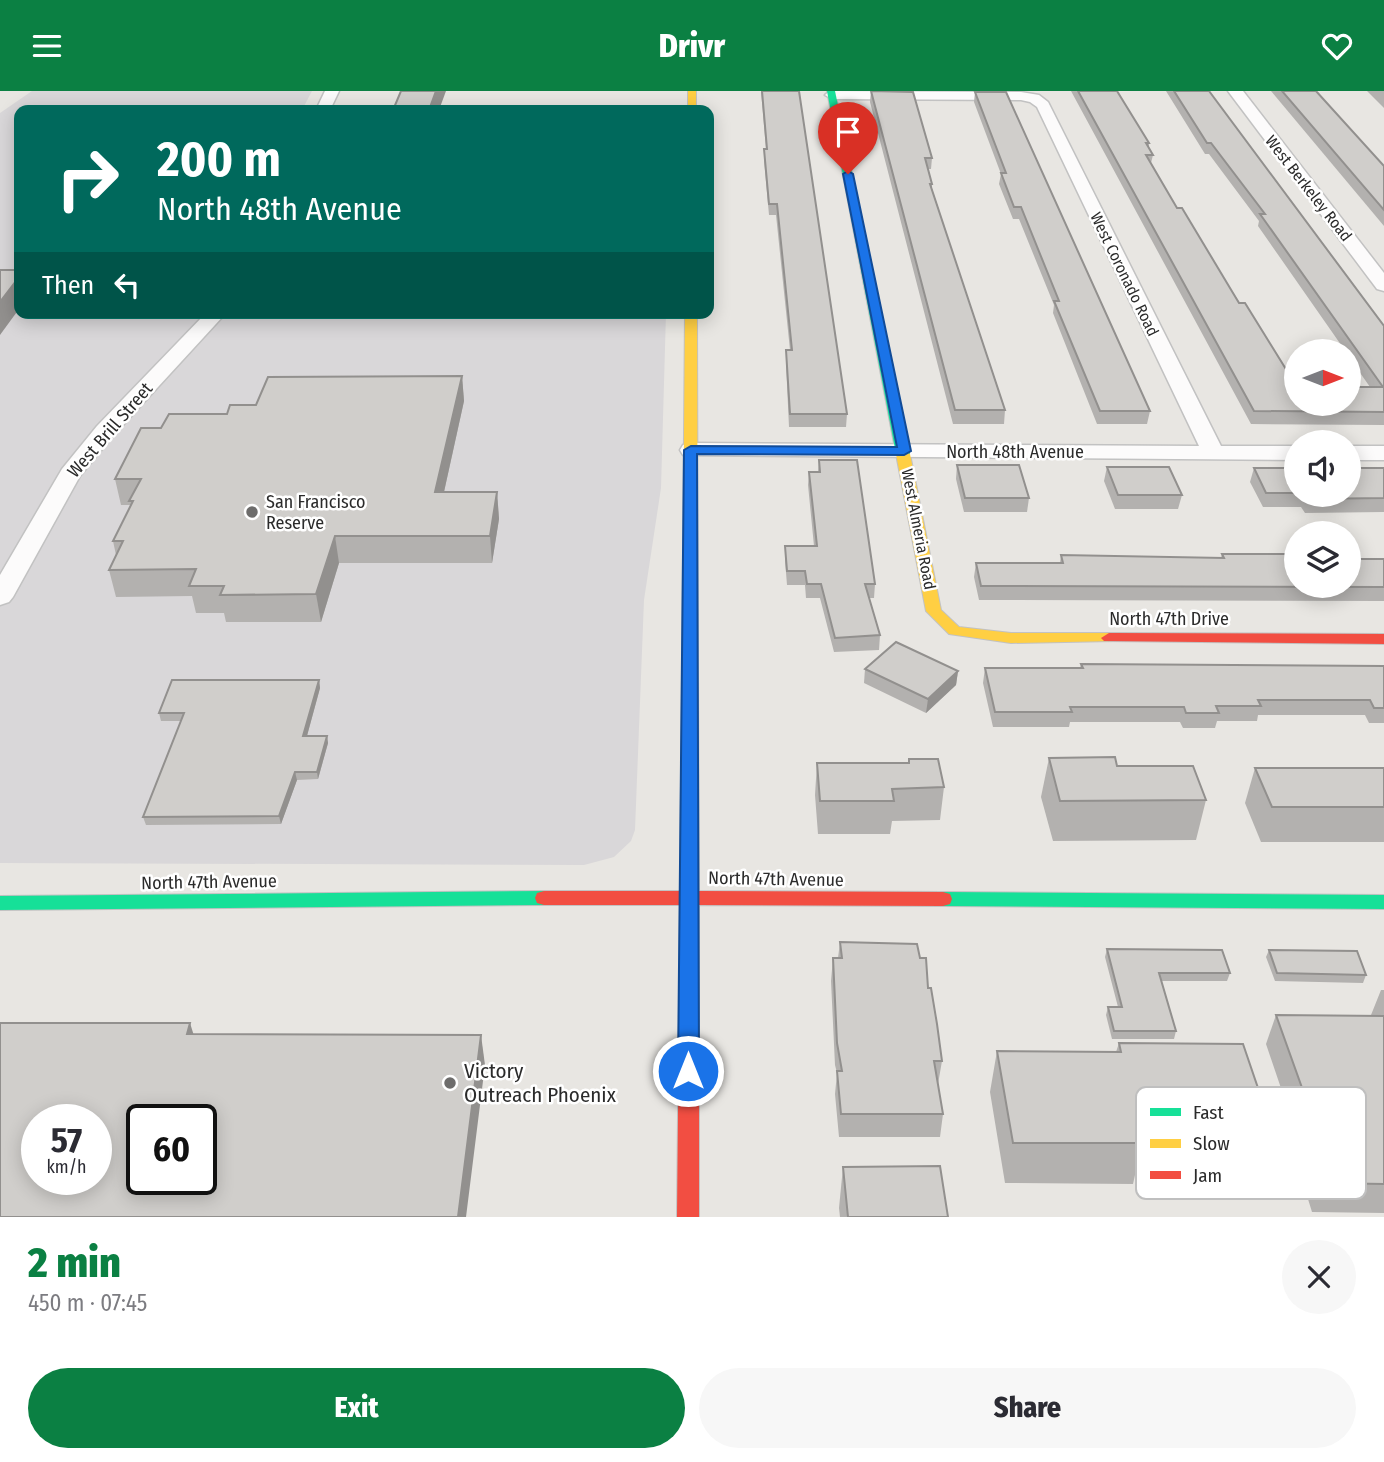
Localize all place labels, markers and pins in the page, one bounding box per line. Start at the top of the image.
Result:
pin [818,102,878,174]
place label: San Francisco Reserve [266,491,366,534]
marker: San Francisco Reserve [244,504,260,520]
place label: Victory Outreach Phoenix [464,1058,617,1108]
marker: Victory Outreach Phoenix [442,1075,458,1091]

